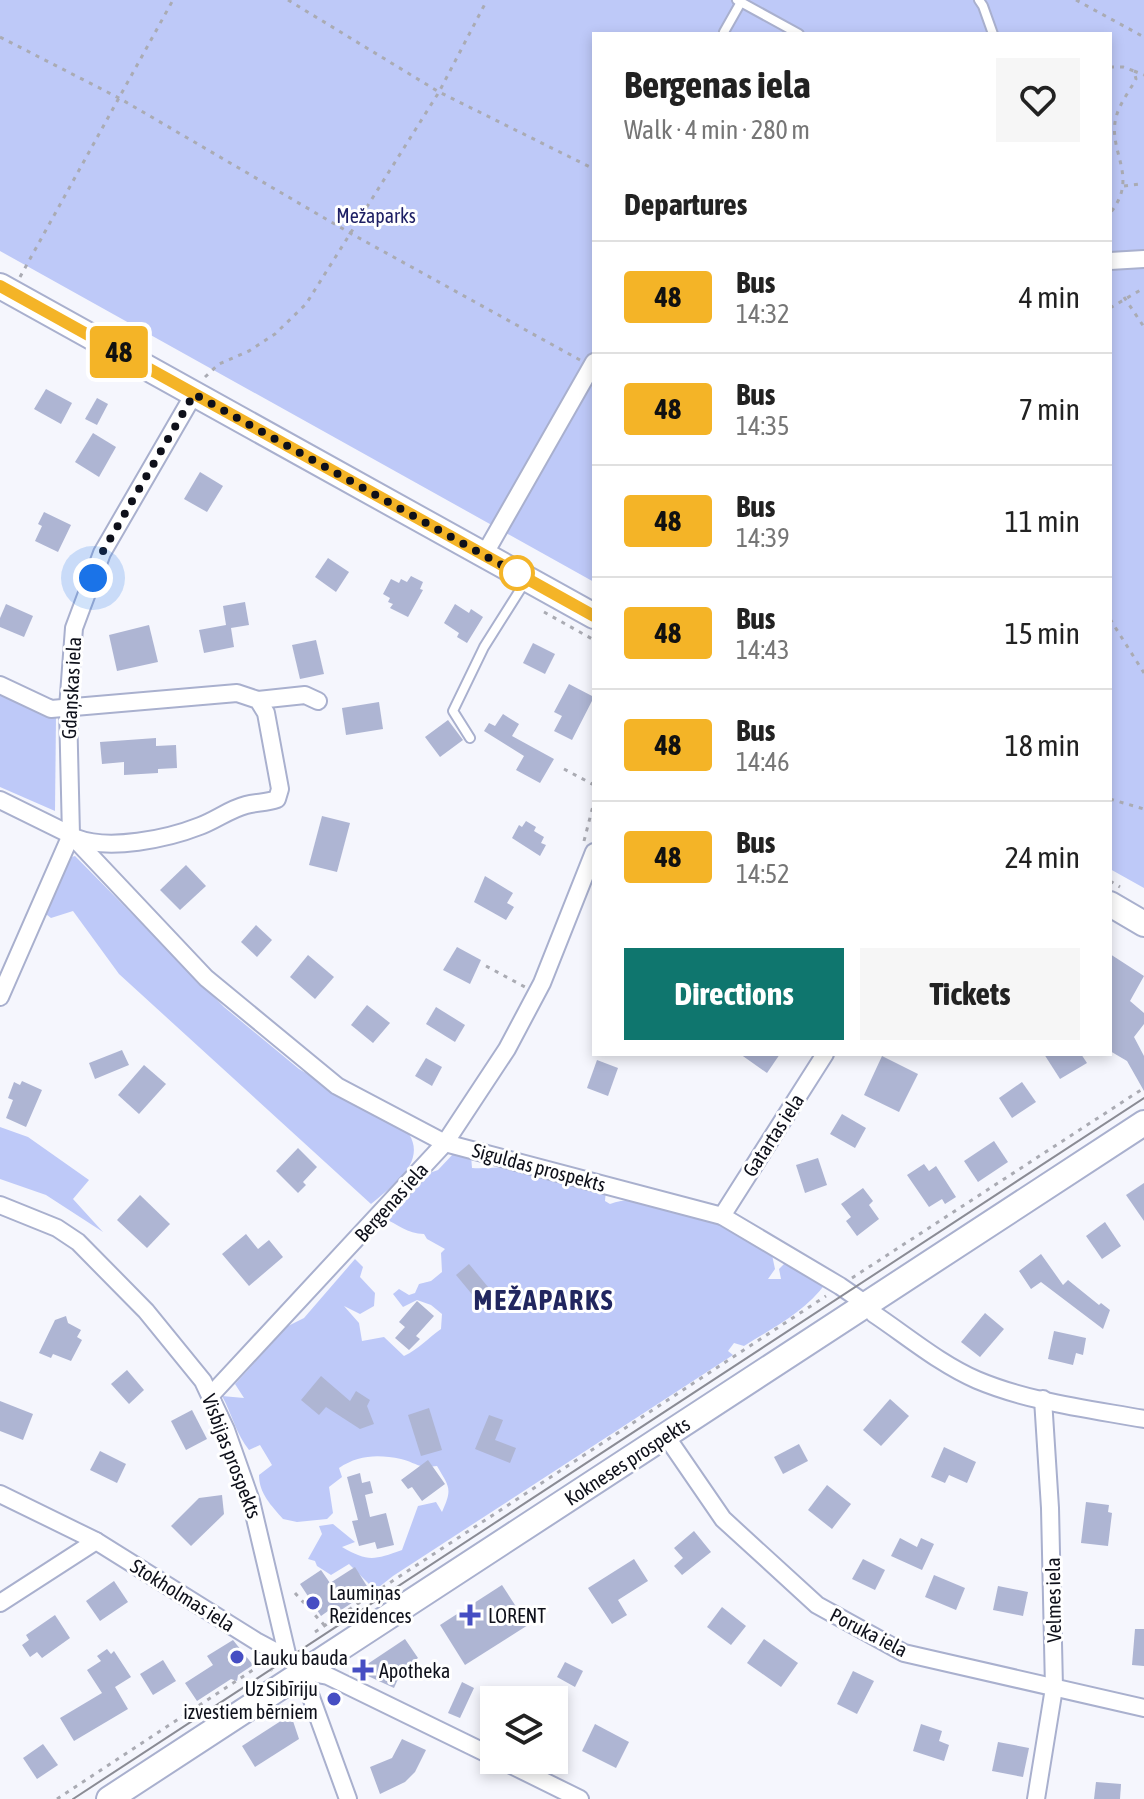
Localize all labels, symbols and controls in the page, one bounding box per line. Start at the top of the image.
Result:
button: heart [996,58,1080,142]
text: Bergenas iela [624,63,811,106]
text: Walk · 4 min · 280 m [624,115,810,145]
text: Departures [624,187,747,221]
park label: Mežaparks [336,204,416,227]
text: Bus [736,265,775,299]
text: 4 min [1019,280,1080,314]
text: 48 [655,281,681,313]
text: 14:32 [736,299,790,329]
line badge: 48 [83,326,155,378]
text: 48 [106,336,132,368]
text: Bus [736,377,775,411]
text: 7 min [1019,392,1080,426]
text: 48 [655,393,681,425]
text: 14:35 [736,411,790,441]
text: Bus [736,489,775,523]
text: 11 min [1005,504,1080,538]
text: 48 [655,505,681,537]
text: 14:39 [736,523,790,553]
unlabelled marker [500,556,534,590]
your location [73,558,113,598]
text: Bus [736,601,775,635]
text: 15 min [1005,616,1080,650]
text: 48 [655,617,681,649]
text: 14:43 [736,635,790,665]
street label: Gdaņskas iela [57,636,85,740]
text: Bus [736,713,775,747]
text: 18 min [1005,728,1080,762]
text: 48 [655,729,681,761]
text: 14:46 [736,747,790,777]
text: Bus [736,825,775,859]
text: 24 min [1005,840,1080,874]
text: 48 [655,841,681,873]
text: 14:52 [736,859,790,889]
button: Directions [624,948,844,1040]
button: Tickets [860,948,1080,1040]
street label: Gatartas iela [738,1089,808,1181]
street label: Siguldas prospekts [470,1138,608,1196]
street label: Bergenas iela [350,1158,432,1246]
district label: MEŽAPARKS [474,1284,614,1316]
street label: Visbijas prospekts [198,1391,266,1521]
street label: Kokneses prospekts [560,1412,694,1510]
street label: Stokholmas iela [127,1554,239,1636]
street label: Velmes iela [1041,1557,1065,1643]
place label: Laumiņas Rezidences [329,1581,412,1627]
marker: Laumiņas Rezidences [304,1594,322,1612]
street label: Poruka iela [826,1603,912,1661]
marker: LORENT [459,1604,481,1626]
place label: LORENT [488,1604,546,1627]
place label: Lauku bauda [253,1646,348,1669]
marker: Lauku bauda [228,1648,246,1666]
place label: Apotheka [379,1659,450,1682]
marker: Apotheka [354,1661,372,1679]
place label: Uz Sibīriju izvestiem bērniem [183,1677,318,1723]
map controls [480,1686,568,1774]
button: layers [480,1686,568,1774]
marker: Uz Sibīriju izvestiem bērniem [325,1690,343,1708]

